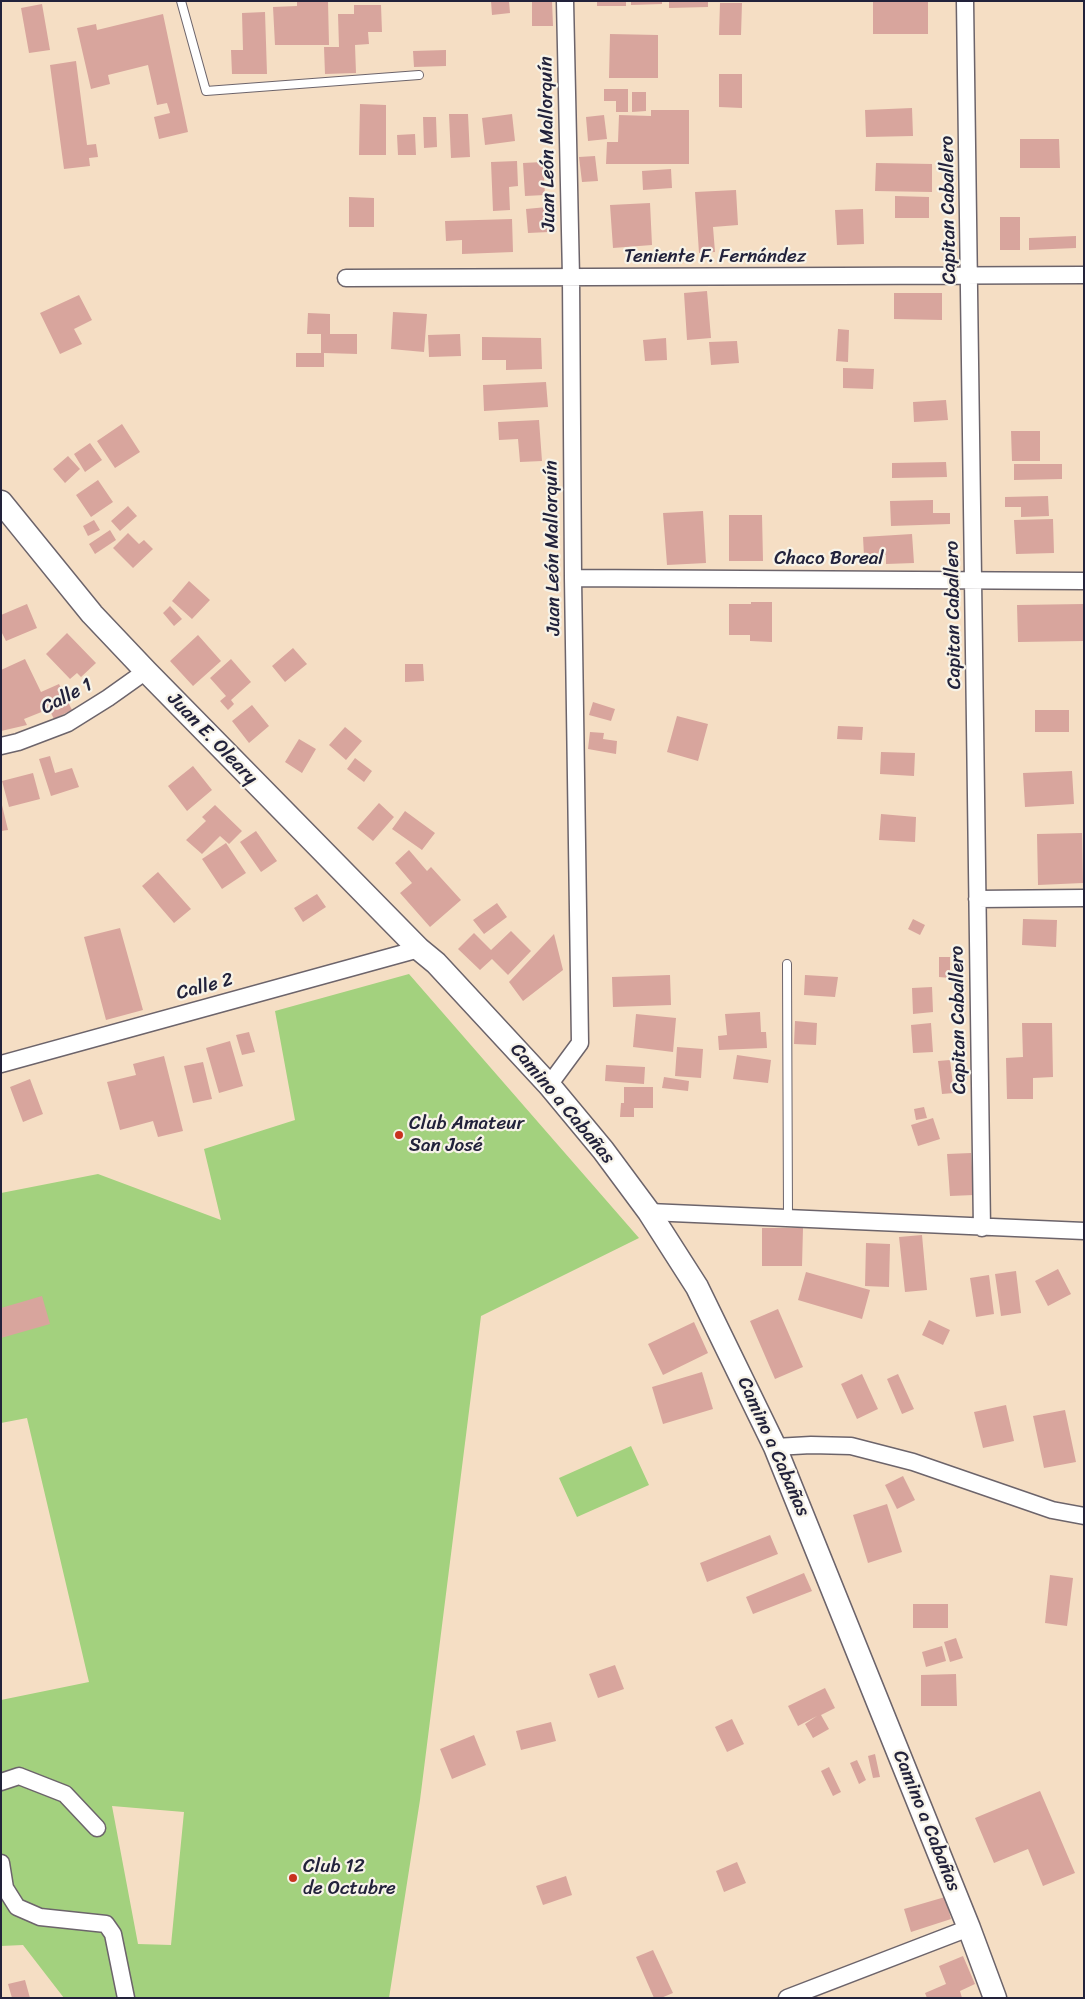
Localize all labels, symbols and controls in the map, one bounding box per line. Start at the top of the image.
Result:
street label: Juan León Mallorquín [535,56,561,232]
street label: Capitan Caballero [936,136,962,284]
street label: Teniente F. Fernández [624,246,806,268]
street label: Juan León Mallorquín [540,460,566,636]
street label: Capitan Caballero [941,541,967,689]
street label: Chaco Boreal [774,548,884,570]
street label: Calle 1 [37,674,97,720]
street label: Juan E. Oleary [162,688,262,790]
street label: Capitan Caballero [946,946,972,1094]
street label: Calle 2 [174,968,236,1006]
street label: Camino a Cabañas [505,1039,619,1169]
place label: Club Amateur San José [409,1113,524,1157]
marker: Club Amateur San José [393,1129,405,1141]
street label: Camino a Cabañas [732,1374,814,1520]
street label: Camino a Cabañas [887,1747,965,1895]
place label: Club 12 de Octubre [303,1856,396,1900]
marker: Club 12 de Octubre [287,1872,299,1884]

